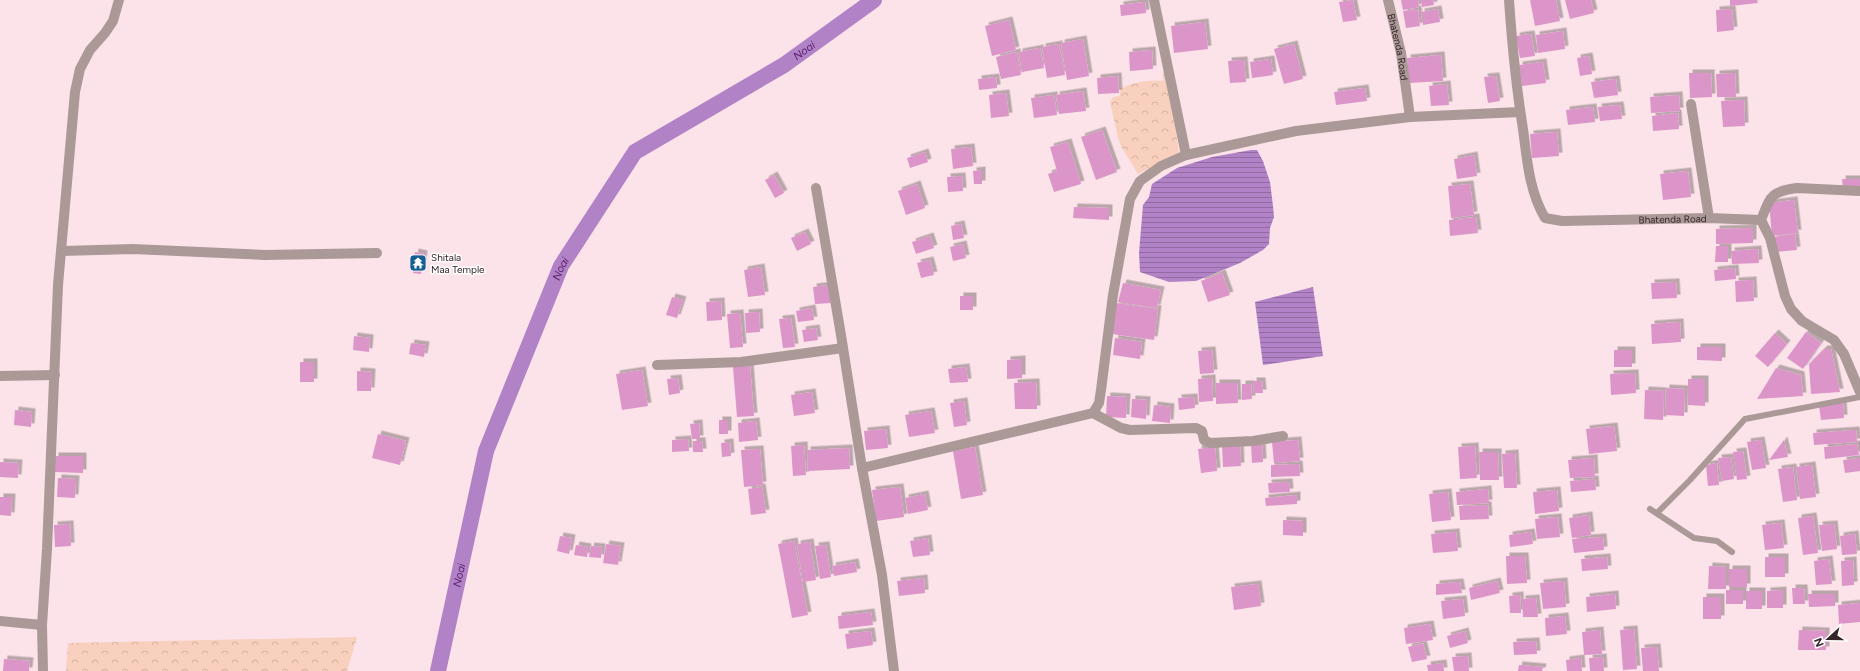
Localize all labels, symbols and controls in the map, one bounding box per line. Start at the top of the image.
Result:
street label: Bhatenda Road [1385,12,1411,81]
water label: Noai [791,38,818,63]
street label: Bhatenda Road [1638,212,1707,226]
place label: Shitala Maa Temple [431,251,485,276]
temple icon: Shitala Maa Temple [408,253,428,273]
water label: Noai [550,255,572,282]
water label: Noai [450,562,468,588]
north arrow [1808,619,1848,659]
text: N [1812,636,1827,649]

